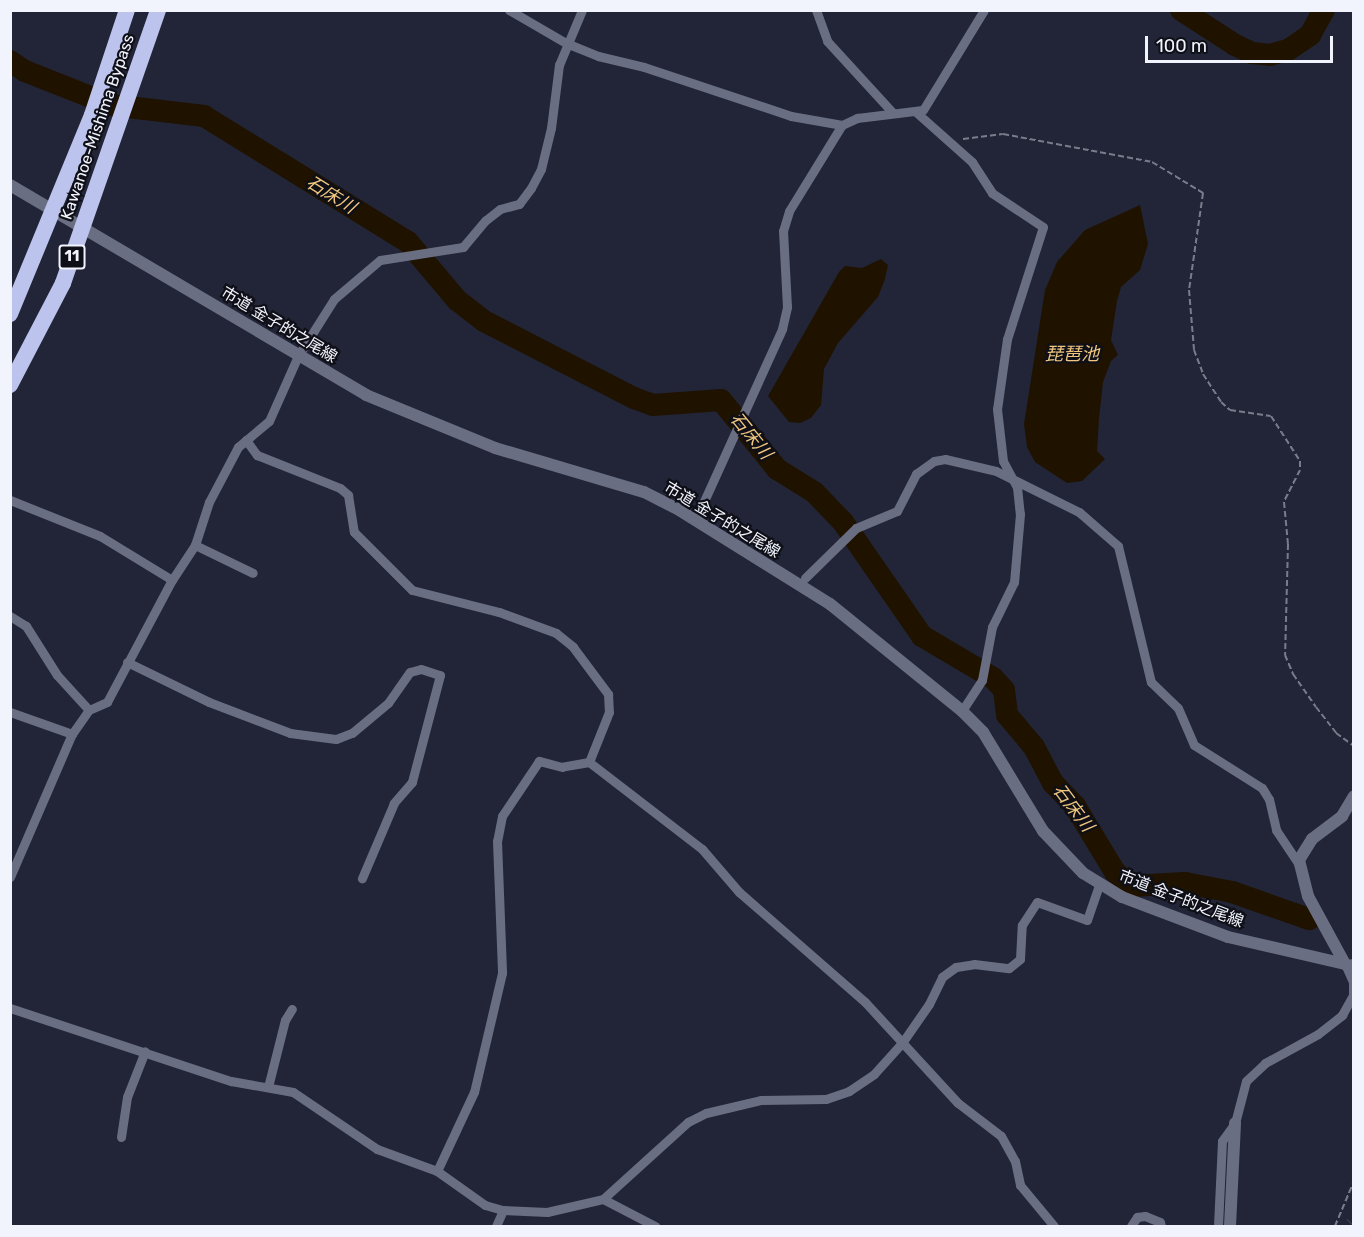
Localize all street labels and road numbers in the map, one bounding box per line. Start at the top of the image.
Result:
street label: Kawanoe-Mishima Bypass [57,32,139,222]
road number: 11 [58,245,86,269]
street label: 市道 金子的之尾線 [218,283,340,367]
street label: 市道 金子的之尾線 [661,478,783,562]
street label: 市道 金子的之尾線 [1116,866,1246,932]

